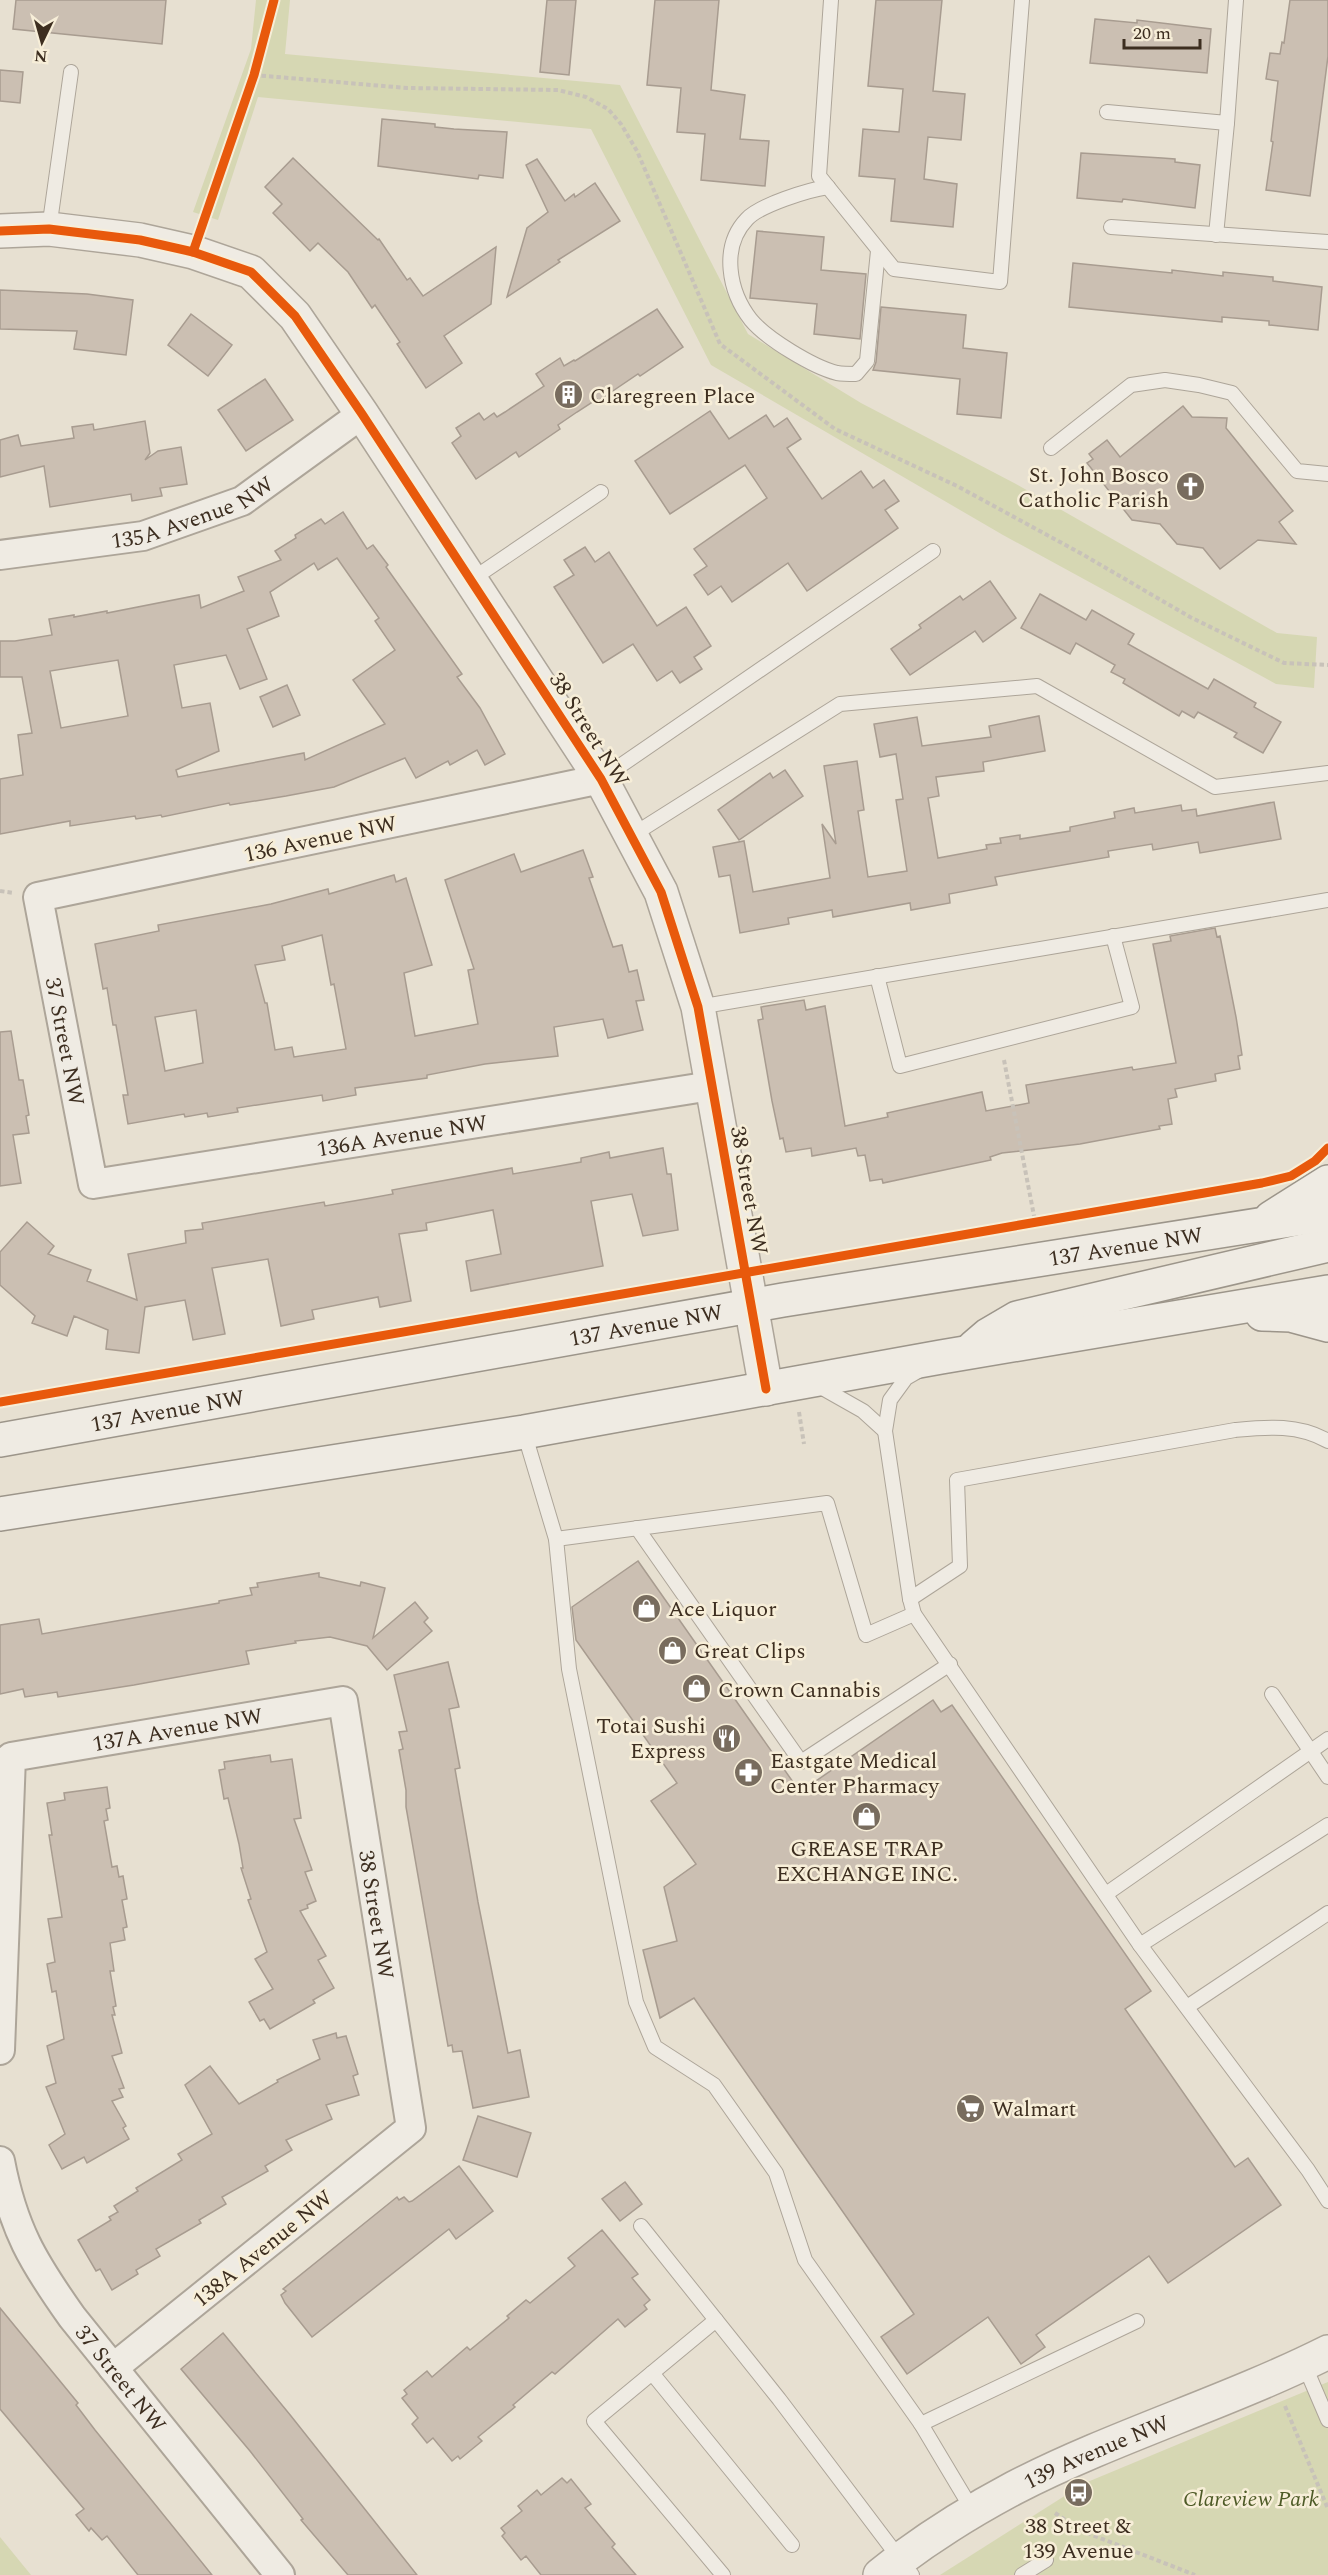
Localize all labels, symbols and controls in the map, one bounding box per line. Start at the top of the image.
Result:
north arrow [12,12,72,72]
scale bar [1124,12,1200,50]
text: 20 m [1133,20,1171,47]
text: N [33,43,48,68]
building icon: Claregreen Place [553,379,585,411]
place label: Claregreen Place [590,380,755,413]
place label: St. John Bosco Catholic Parish [1018,459,1169,517]
street label: 135A Avenue NW [109,468,281,558]
church icon: St. John Bosco Catholic Parish [1174,471,1206,503]
street label: 38 Street NW [540,666,637,794]
street label: 136 Avenue NW [241,807,400,872]
street label: 37 Street NW [36,975,93,1109]
street label: 136A Avenue NW [314,1107,490,1166]
street label: 38 Street NW [721,1124,776,1257]
street label: 137 Avenue NW [1046,1219,1205,1276]
street label: 137 Avenue NW [566,1296,726,1356]
street label: 137 Avenue NW [88,1382,248,1441]
shop icon: Ace Liquor [631,1592,663,1624]
place label: Ace Liquor [668,1593,777,1626]
shop icon: Great Clips [657,1634,689,1666]
place label: Great Clips [694,1635,806,1668]
shop icon: Crown Cannabis [681,1673,713,1705]
place label: Crown Cannabis [718,1674,881,1707]
street label: 137A Avenue NW [90,1700,266,1761]
place label: Totai Sushi Express [596,1710,706,1768]
restaurant icon: Totai Sushi Express [711,1722,743,1754]
place label: Eastgate Medical Center Pharmacy [770,1745,940,1803]
pharmacy icon: Eastgate Medical Center Pharmacy [733,1757,765,1789]
shop icon: GREASE TRAP EXCHANGE INC. [851,1800,883,1832]
place label: GREASE TRAP EXCHANGE INC. [776,1833,958,1891]
street label: 38 Street NW [349,1848,402,1982]
supermarket icon: Walmart [955,2092,987,2124]
place label: Walmart [992,2093,1077,2126]
street label: 138A Avenue NW [186,2182,341,2316]
street label: 37 Street NW [67,2318,174,2440]
street label: 139 Avenue NW [1018,2407,1175,2499]
bus stop icon: 38 Street & 139 Avenue [1062,2477,1094,2509]
park label: Clareview Park [1183,2483,1319,2516]
place label: 38 Street & 139 Avenue [1022,2510,1134,2568]

